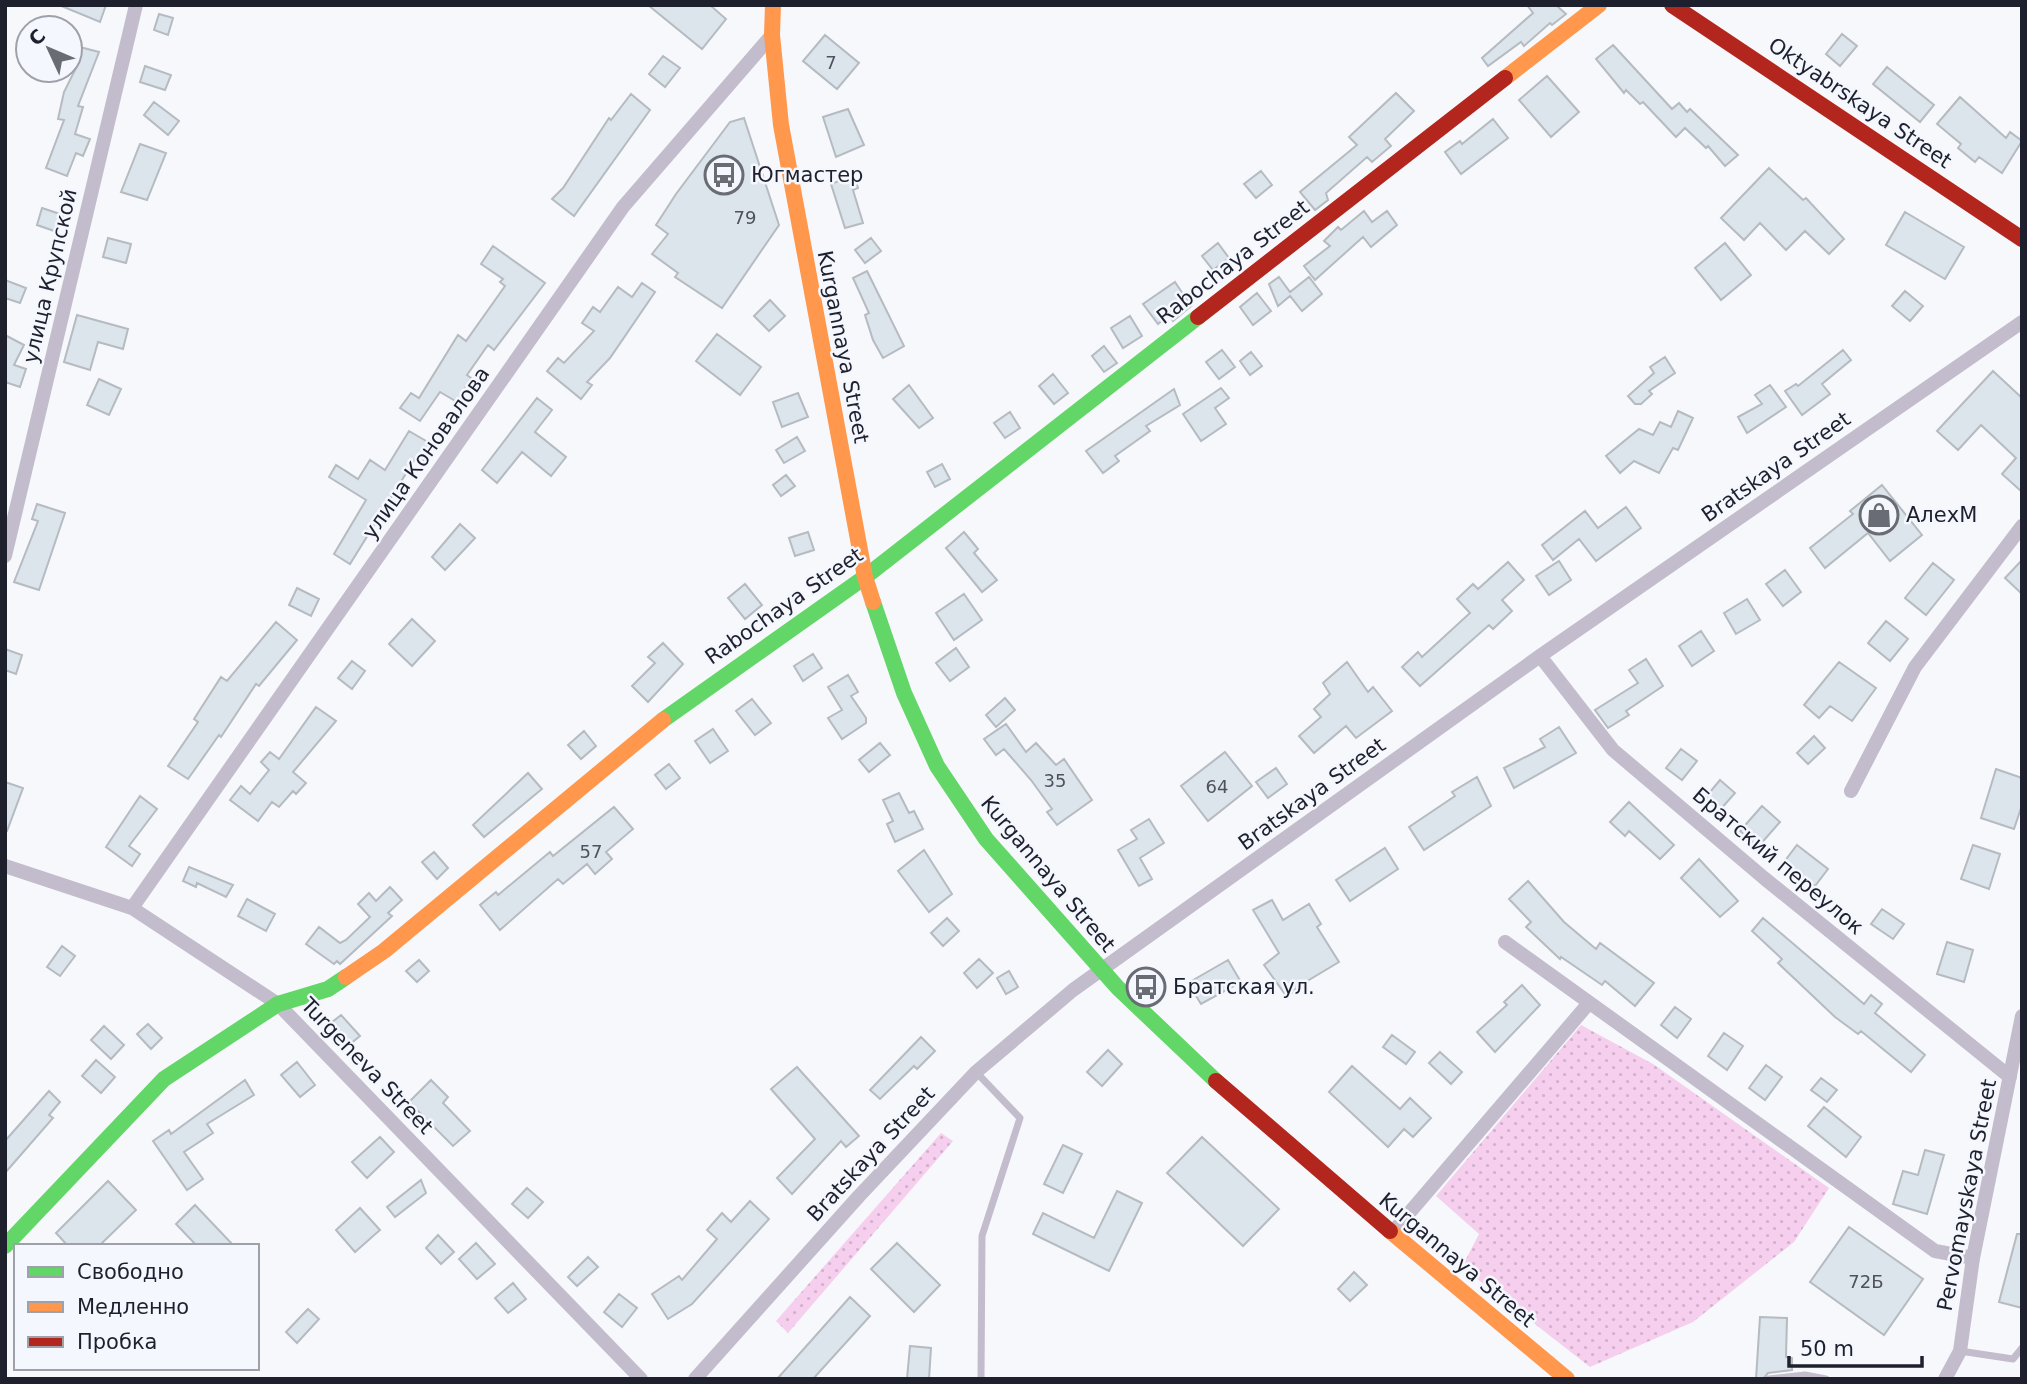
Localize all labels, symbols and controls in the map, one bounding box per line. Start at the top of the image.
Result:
north arrow [14,14,84,84]
text: С [24,25,50,50]
street label: Oktyabrskaya Street [1764,33,1956,173]
house number: 7 [825,52,837,73]
bus stop icon: Югмастер [703,154,745,196]
place label: Югмастер [751,163,863,187]
street label: улица Крупской [18,186,82,366]
street label: Rabochaya Street [1152,195,1314,329]
house number: 79 [734,207,756,228]
street label: Kurgannaya Street [813,249,873,445]
street label: улица Коновалова [358,362,494,544]
street label: Bratskaya Street [1697,407,1855,527]
shop icon: АлехМ [1858,494,1900,536]
place label: АлехМ [1906,503,1977,527]
street label: Rabochaya Street [701,543,867,669]
street label: Bratskaya Street [1234,733,1390,855]
house number: 35 [1044,770,1066,791]
house number: 64 [1206,776,1228,797]
street label: Братский переулок [1688,783,1868,939]
street label: Kurgannaya Street [976,791,1120,957]
house number: 57 [580,841,602,862]
bus stop icon: Братская ул. [1125,966,1167,1008]
place label: Братская ул. [1173,975,1315,999]
street label: Turgeneva Street [295,992,438,1139]
street label: Pervomayskaya Street [1933,1077,2001,1313]
street label: Bratskaya Street [802,1082,940,1226]
street label: Kurgannaya Street [1374,1188,1540,1332]
legend [14,1244,259,1370]
text: Свободно [77,1260,184,1284]
house number: 72Б [1848,1271,1884,1292]
text: Медленно [77,1295,189,1319]
scale bar [1789,1324,1922,1368]
text: Пробка [77,1330,157,1354]
text: 50 m [1800,1337,1854,1361]

